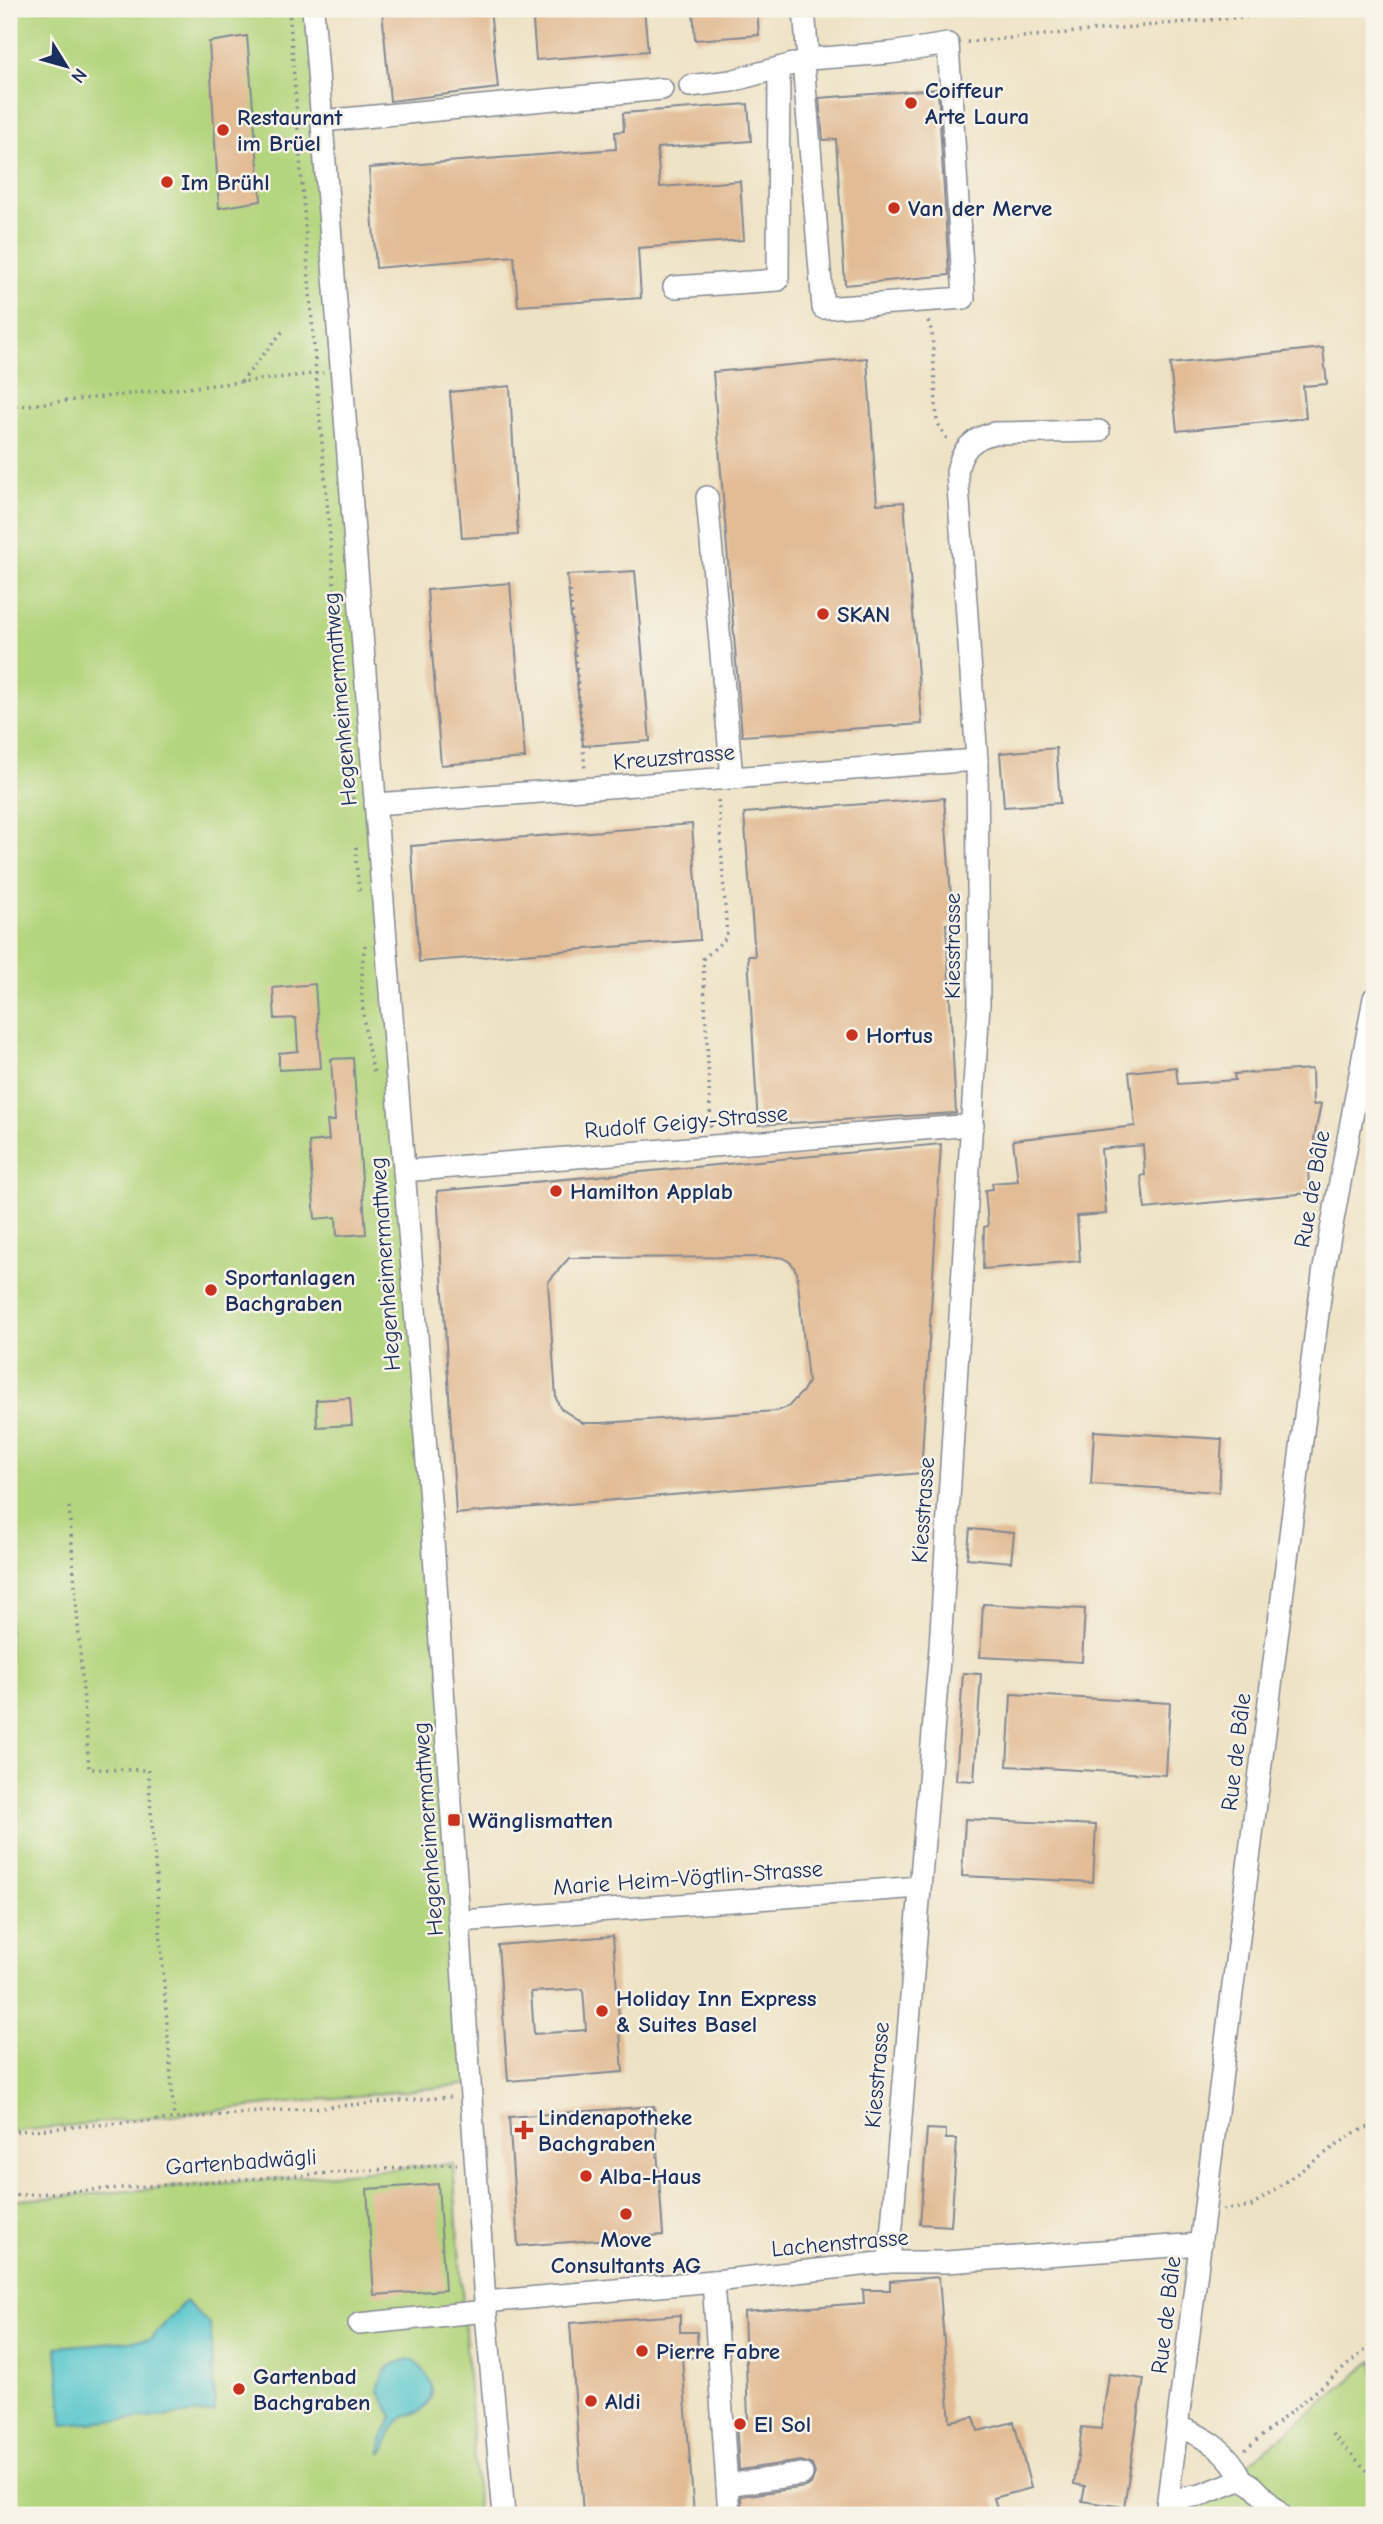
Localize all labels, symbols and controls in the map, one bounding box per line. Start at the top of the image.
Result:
north arrow [32,32,102,102]
text: N [66,64,91,87]
place label: Coiffeur Arte Laura [925,77,1029,130]
marker: Coiffeur Arte Laura [903,95,919,111]
place label: Restaurant im Brüel [237,104,343,157]
marker: Restaurant im Brüel [215,122,231,138]
place label: Im Brühl [181,169,270,196]
marker: Im Brühl [159,174,175,190]
place label: Van der Merve [908,195,1052,222]
marker: Van der Merve [886,200,902,216]
street label: Hegenheimermattweg [317,591,363,807]
place label: SKAN [837,601,890,628]
marker: SKAN [815,606,831,622]
street label: Kreuzstrasse [612,738,736,776]
street label: Kiesstrasse [939,893,966,999]
place label: Hortus [866,1022,933,1049]
marker: Hortus [844,1027,860,1043]
street label: Rudolf Geigy-Strasse [583,1100,789,1144]
street label: Rue de Bâle [1288,1128,1336,1250]
street label: Hegenheimermattweg [364,1156,406,1372]
place label: Hamilton Applab [570,1178,733,1205]
marker: Hamilton Applab [548,1183,564,1199]
place label: Sportanlagen Bachgraben [225,1264,355,1317]
marker: Sportanlagen Bachgraben [203,1282,219,1298]
street label: Kiesstrasse [906,1456,940,1564]
street label: Rue de Bâle [1215,1691,1257,1813]
street label: Hegenheimermattweg [407,1721,449,1937]
place label: Wänglismatten [468,1807,613,1834]
marker: Wänglismatten [446,1812,462,1828]
street label: Marie Heim-Vögtlin-Strasse [552,1855,824,1901]
place label: Holiday Inn Express & Suites Basel [616,1985,817,2038]
marker: Holiday Inn Express & Suites Basel [594,2003,610,2019]
street label: Kiesstrasse [859,2021,895,2129]
place label: Lindenapotheke Bachgraben [538,2104,692,2157]
marker: Lindenapotheke Bachgraben [516,2122,532,2138]
street label: Gartenbadwägli [164,2143,318,2181]
place label: Alba-Haus [600,2163,701,2190]
marker: Alba-Haus [578,2168,594,2184]
marker: Move Consultants AG [618,2206,634,2222]
street label: Lachenstrasse [770,2224,910,2262]
place label: Move Consultants AG [551,2226,701,2279]
street label: Rue de Bâle [1145,2254,1187,2376]
place label: Pierre Fabre [656,2338,780,2365]
marker: Pierre Fabre [634,2343,650,2359]
place label: Gartenbad Bachgraben [253,2363,370,2416]
marker: Gartenbad Bachgraben [231,2381,247,2397]
place label: Aldi [605,2388,641,2415]
marker: Aldi [583,2393,599,2409]
place label: El Sol [754,2411,811,2438]
marker: El Sol [732,2416,748,2432]

